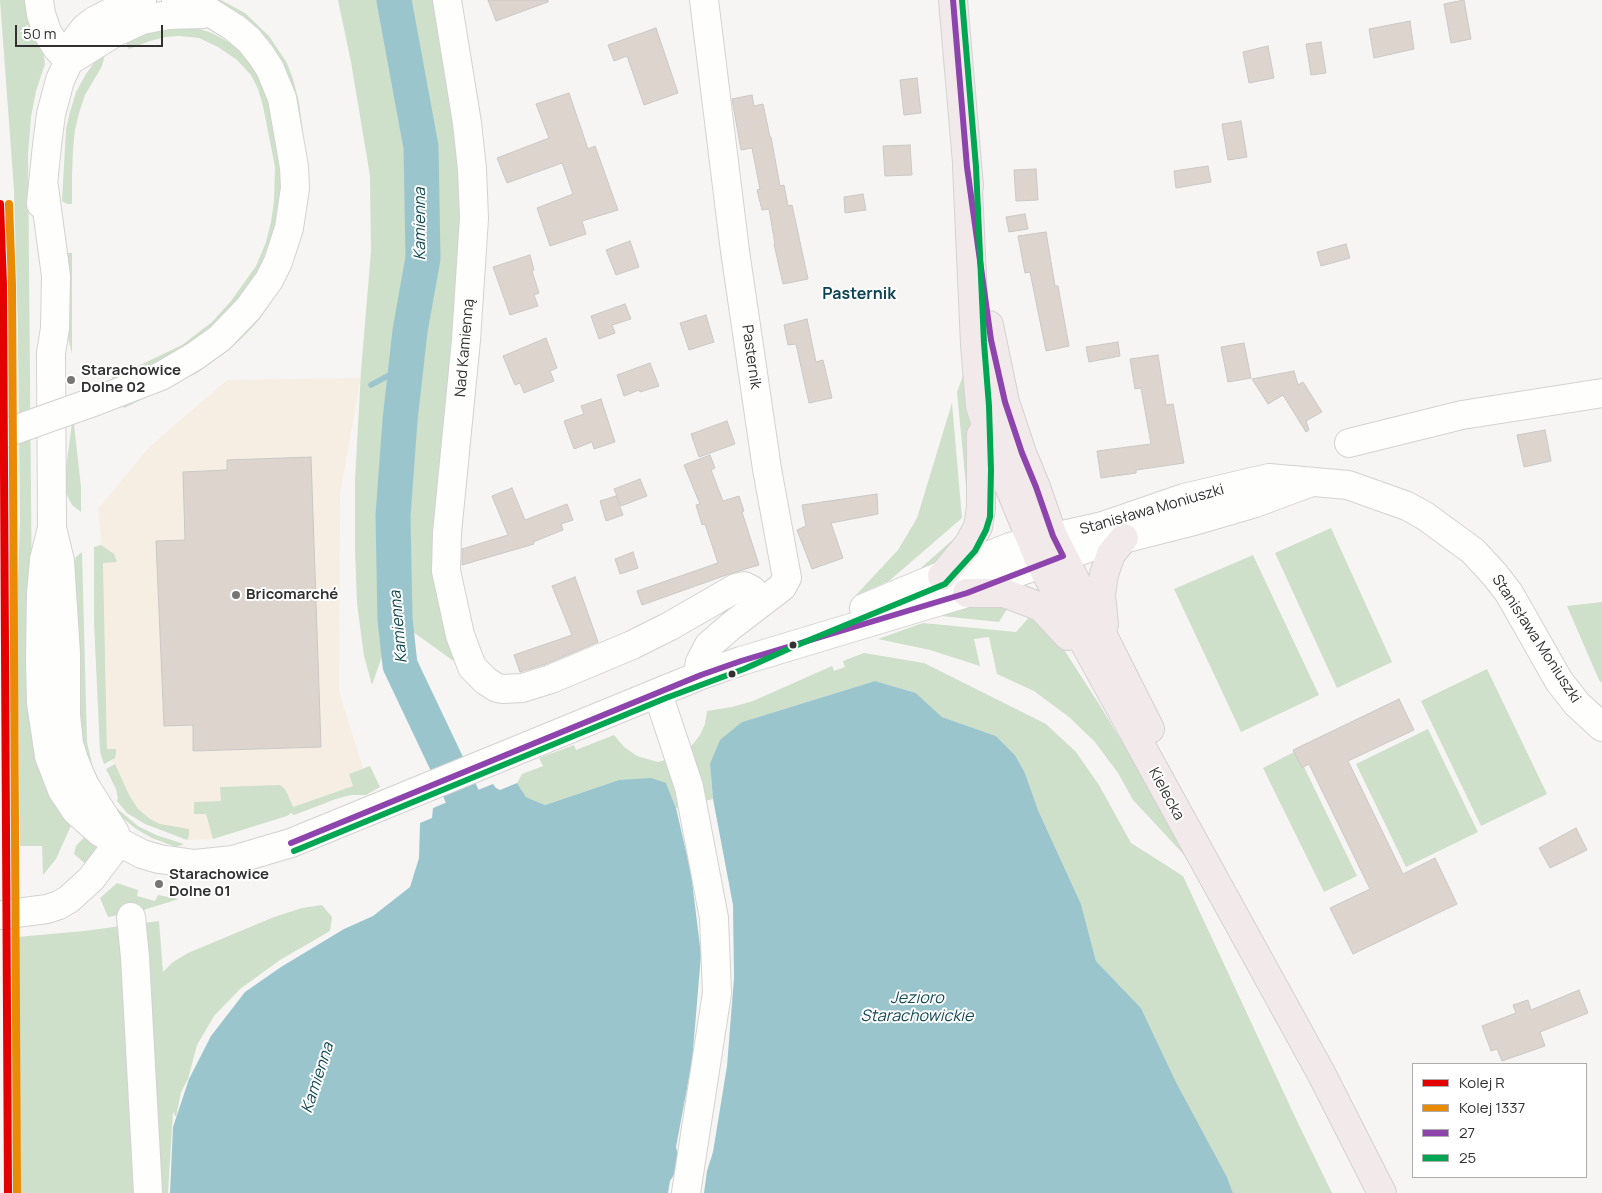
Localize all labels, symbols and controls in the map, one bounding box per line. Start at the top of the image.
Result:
scale bar [18,15,165,47]
text: 50 m [23,23,57,44]
water label: Kamienna [411,188,431,260]
district label: Pasternik [822,285,896,305]
street label: Nad Kamienną [452,298,478,398]
street label: Pasternik [738,324,764,390]
place label: Starachowice Dolne 02 [81,362,181,397]
marker: Starachowice Dolne 02 [65,374,77,386]
street label: Stanisława Moniuszki [1078,481,1226,539]
street label: Stanisława Moniuszki [1488,572,1584,706]
place label: Bricomarché [246,586,338,604]
marker: Bricomarché [230,589,242,601]
water label: Kamienna [386,590,412,664]
unlabelled marker [788,640,798,650]
unlabelled marker [727,669,737,679]
street label: Kielecka [1144,764,1188,824]
place label: Starachowice Dolne 01 [169,866,269,901]
marker: Starachowice Dolne 01 [153,878,165,890]
water label: Jezioro Starachowickie [861,989,973,1027]
water label: Kamienna [298,1040,338,1116]
legend [1412,1063,1587,1178]
text: Kolej R [1459,1072,1505,1093]
text: Kolej 1337 [1459,1097,1525,1118]
text: 27 [1459,1122,1475,1143]
text: 25 [1459,1147,1476,1168]

